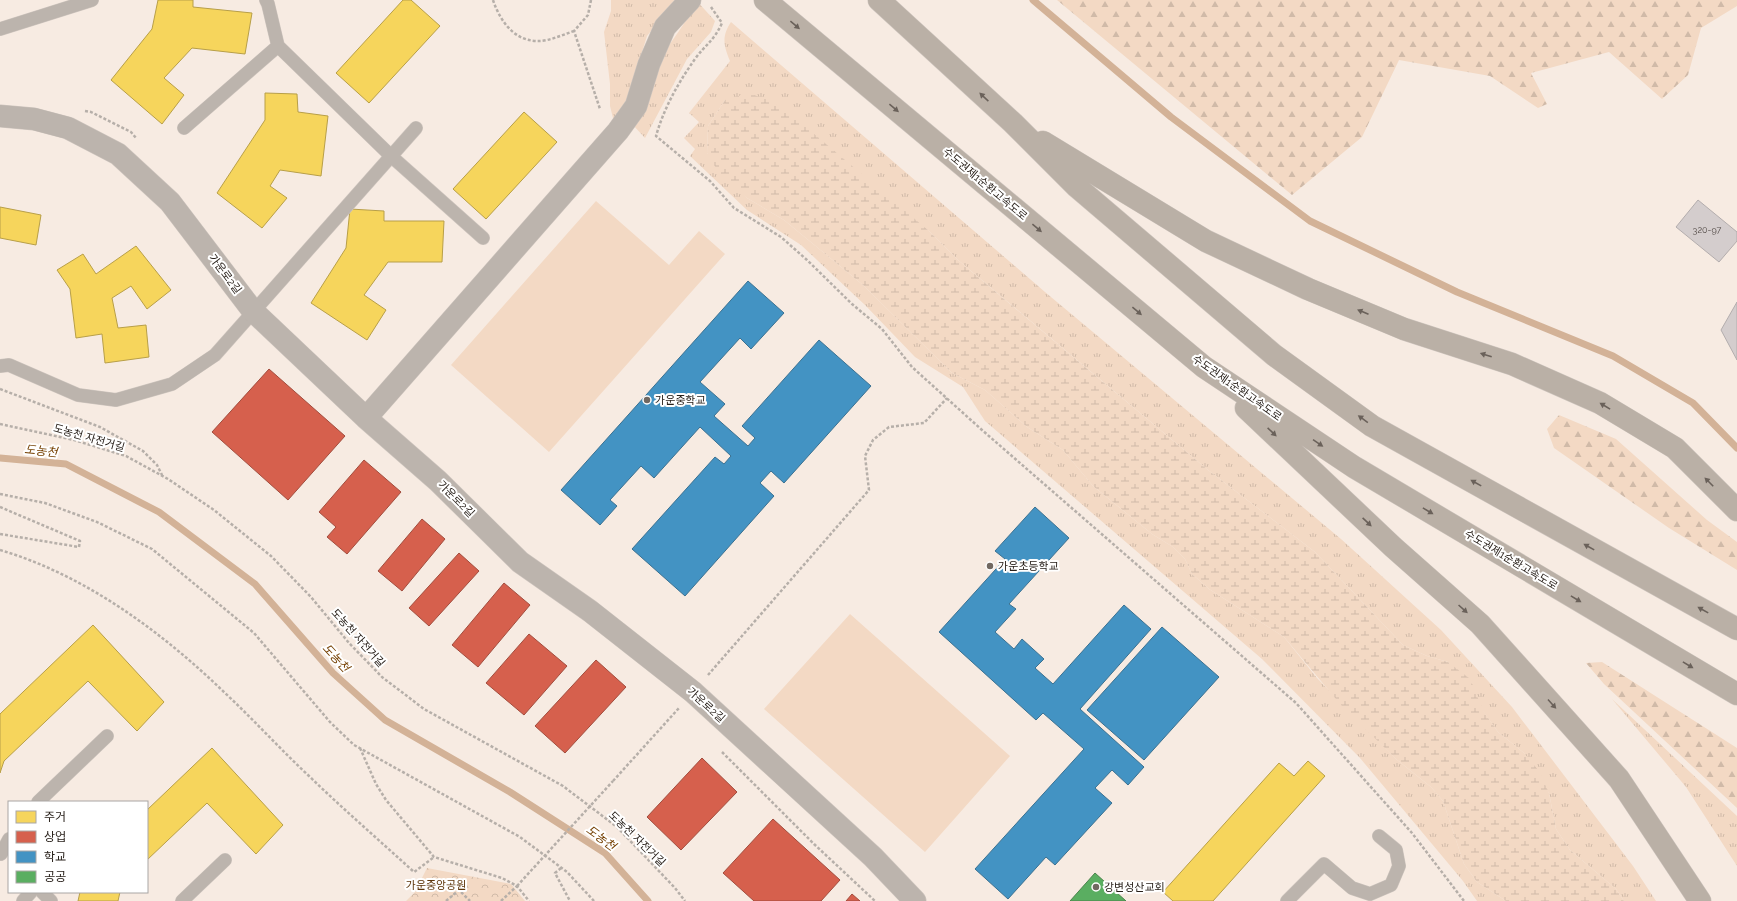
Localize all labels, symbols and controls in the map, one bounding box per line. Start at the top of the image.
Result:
one-way arrow [789,21,800,29]
one-way arrow [979,92,989,101]
one-way arrow [889,104,900,113]
street label: 수도권제1순환고속도로 [940,145,1030,223]
one-way arrow [1032,223,1042,232]
house number: 320-97 [1693,225,1722,235]
street label: 가운로2길 [206,252,244,296]
one-way arrow [1131,307,1142,316]
one-way arrow [1358,309,1369,315]
street label: 수도권제1순환고속도로 [1190,352,1284,424]
one-way arrow [1480,352,1492,358]
place label: 가운중학교 [655,394,706,407]
marker: 가운중학교 [642,395,652,405]
one-way arrow [1600,402,1610,410]
one-way arrow [1357,415,1368,423]
street label: 도농천 자전거길 [52,422,126,454]
one-way arrow [1267,428,1278,437]
one-way arrow [1313,439,1323,447]
water label: 도농천 [24,442,60,460]
street label: 가운로2길 [435,478,477,520]
one-way arrow [1704,478,1714,487]
one-way arrow [1470,480,1482,487]
one-way arrow [1422,507,1434,514]
one-way arrow [1362,517,1372,527]
street label: 수도권제1순환고속도로 [1462,527,1560,593]
one-way arrow [1583,543,1595,550]
place label: 가운초등학교 [998,560,1059,573]
marker: 가운초등학교 [985,561,995,571]
one-way arrow [1570,595,1582,602]
one-way arrow [1458,604,1468,614]
street label: 도농천 자전거길 [328,606,388,670]
one-way arrow [1697,606,1709,613]
water label: 도농천 [319,641,353,675]
one-way arrow [1683,661,1693,669]
street label: 가운로2길 [684,685,728,725]
one-way arrow [1547,699,1556,709]
legend [8,801,148,893]
street label: 도농천 자전거길 [606,809,668,869]
text: 주거 [44,810,66,824]
water label: 도농천 [583,823,620,855]
text: 상업 [44,830,66,844]
text: 학교 [44,850,66,864]
text: 공공 [44,870,66,884]
park label: 가운중앙공원 [406,879,466,892]
place label: 강변성산교회 [1104,881,1165,894]
marker: 강변성산교회 [1091,882,1101,892]

